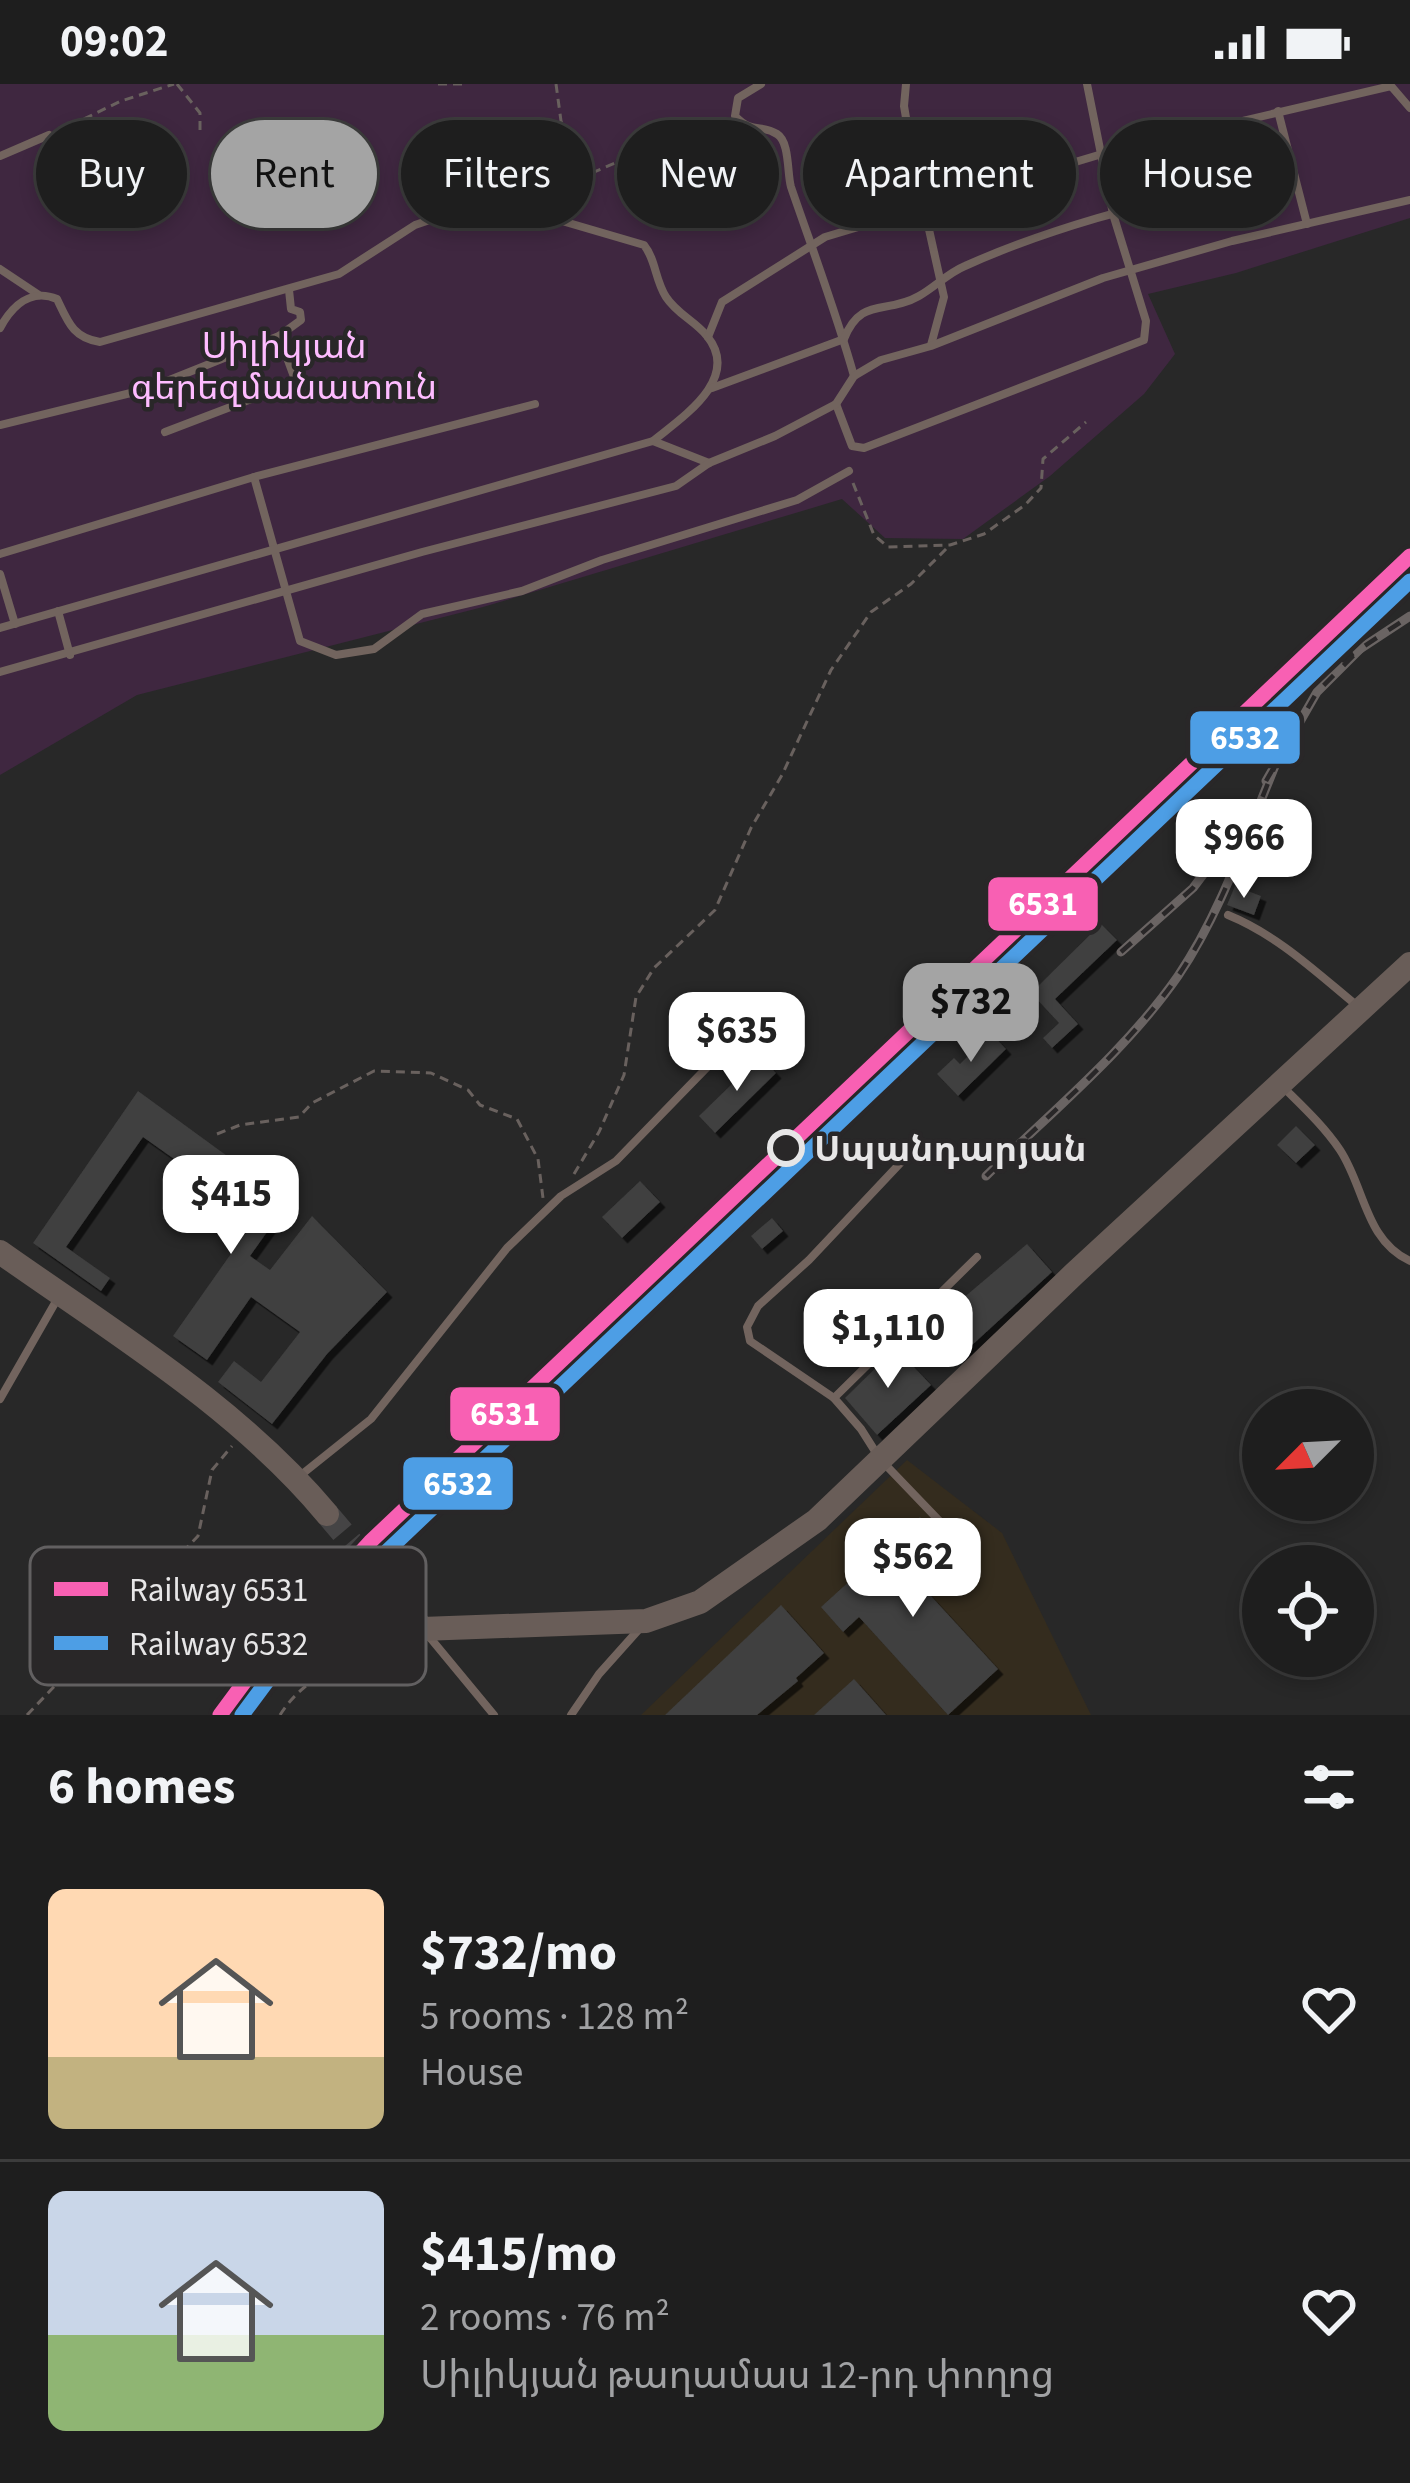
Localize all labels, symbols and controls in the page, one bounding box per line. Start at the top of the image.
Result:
text: 09:02 [60,10,169,74]
chip: Buy [36,120,187,228]
chip: Rent [211,120,377,228]
chip: Filters [401,120,593,228]
chip: New [617,120,779,228]
chip: Apartment [803,120,1076,228]
chip: House [1100,120,1295,228]
park label: Սիլիկյան գերեզմանատուն [131,321,437,413]
line badge: 6532 [1188,709,1302,766]
text: 6532 [1210,715,1280,762]
pin: $966 [1173,799,1315,901]
text: $966 [1203,810,1285,866]
line badge: 6531 [986,875,1100,933]
text: 6531 [1008,881,1078,928]
pin: $732 [900,963,1042,1065]
text: $732 [930,974,1012,1030]
pin: $635 [666,992,808,1094]
text: $635 [696,1003,778,1059]
place label: Սպանդարյան [814,1124,1087,1175]
marker: Սպանդարյան [769,1131,803,1165]
pin: $415 [160,1155,302,1257]
text: $415 [190,1166,272,1222]
pin: $1,110 [790,1289,986,1391]
text: $1,110 [831,1300,945,1356]
line badge: 6531 [448,1385,562,1443]
north arrow [1242,1389,1374,1521]
map controls [1242,1389,1374,1677]
text: 6531 [470,1391,540,1438]
line badge: 6532 [401,1455,515,1512]
text: 6532 [423,1461,493,1508]
pin: $562 [842,1518,984,1620]
text: $562 [872,1529,954,1585]
button: locate [1242,1545,1374,1677]
legend [30,1547,426,1685]
text: Railway 6531 [129,1567,308,1614]
text: Railway 6532 [129,1621,308,1668]
text: 6 homes [48,1751,235,1823]
icon: filters [1296,1754,1362,1820]
text: $732/mo [420,1917,617,1989]
icon: home [144,1937,288,2081]
icon: heart [1296,1976,1362,2042]
text: 5 rooms · 128 m² [420,1989,689,2045]
text: House [420,2045,523,2101]
text: $415/mo [420,2218,617,2290]
icon: home [144,2239,288,2383]
icon: heart [1296,2278,1362,2344]
text: 2 rooms · 76 m² [420,2290,670,2346]
text: Սիլիկյան թաղամաս 12-րդ փողոց [420,2348,1054,2404]

